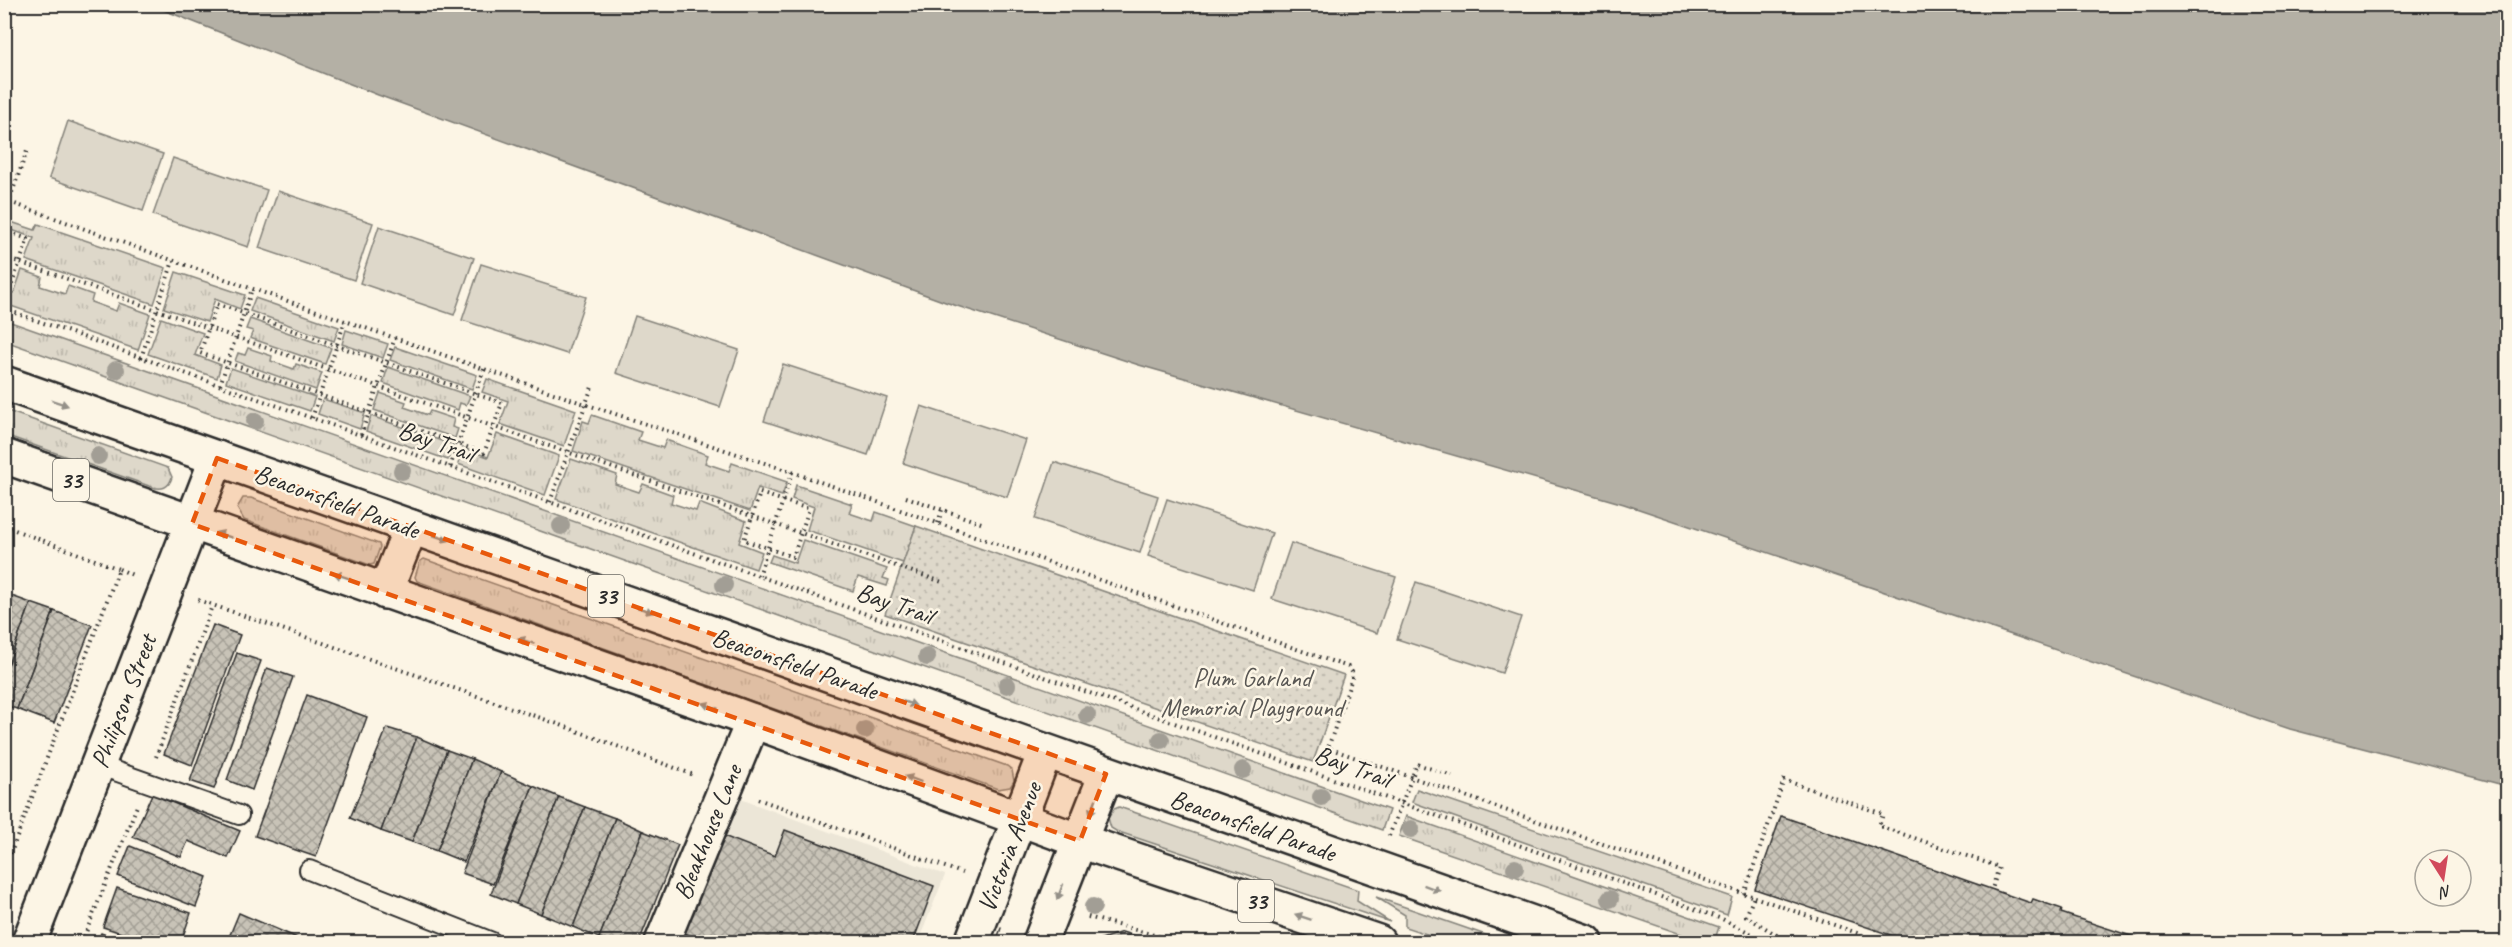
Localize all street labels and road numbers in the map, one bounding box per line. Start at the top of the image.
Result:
street label: Bay Trail [394,413,484,471]
street label: Beaconsfield Parade [250,456,426,547]
road number: 33 [53,459,89,501]
road number: 33 [588,575,624,617]
street label: Bay Trail [852,575,942,633]
street label: Beaconsfield Parade [708,620,884,708]
street label: Philipson Street [83,627,165,773]
street label: Bay Trail [1310,737,1400,797]
street label: Bleakhouse Lane [665,758,750,904]
street label: Victoria Avenue [970,775,1050,917]
street label: Beaconsfield Parade [1166,782,1342,870]
road number: 33 [1238,880,1274,922]

